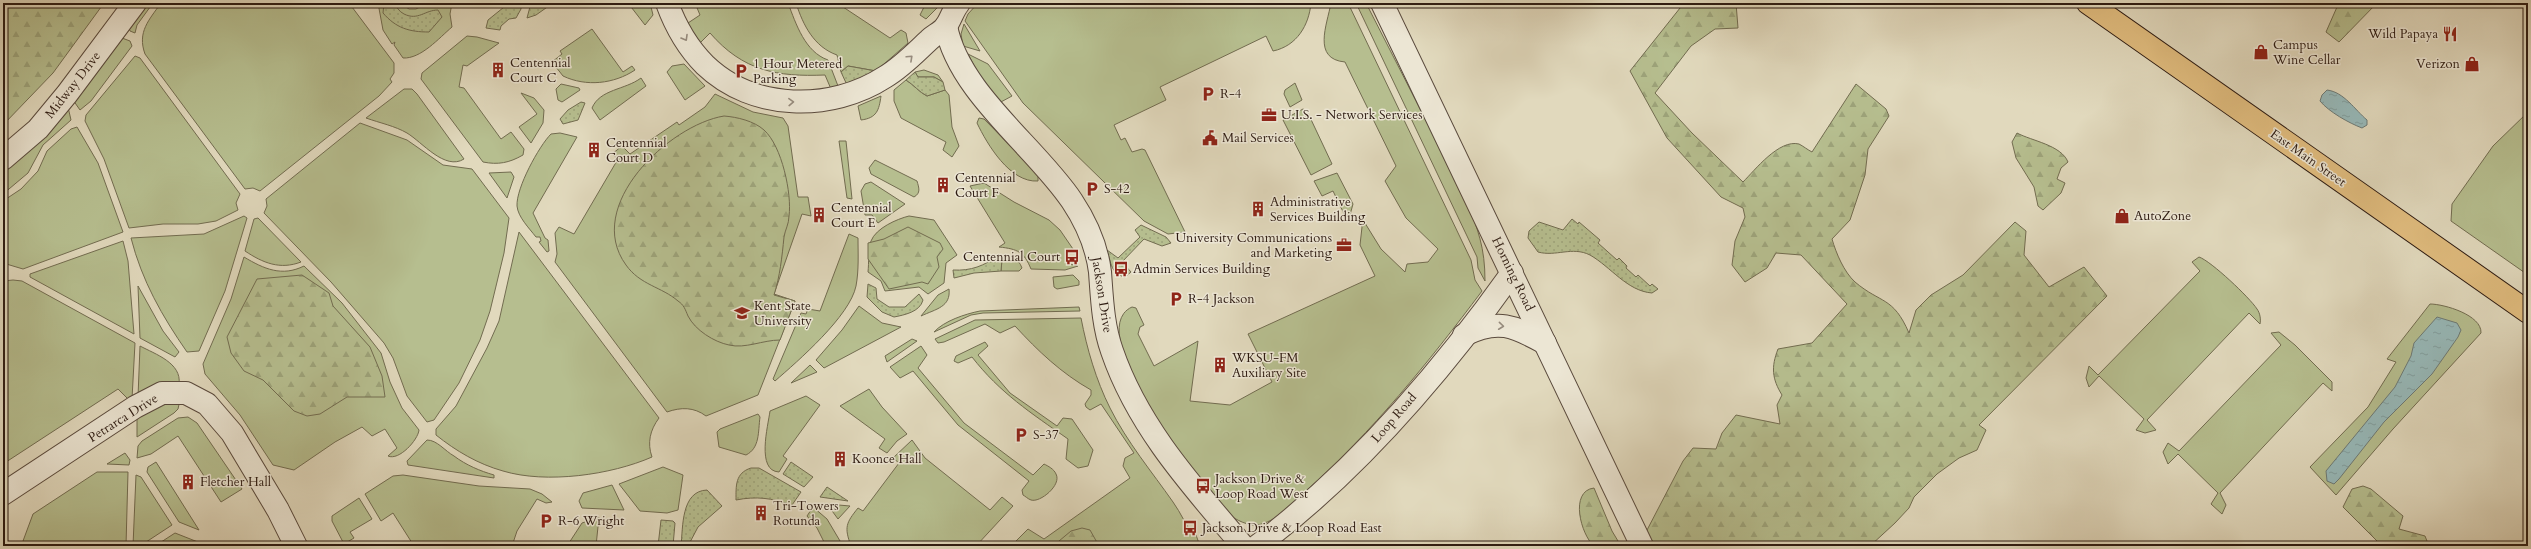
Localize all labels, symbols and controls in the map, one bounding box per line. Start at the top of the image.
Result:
place label: Wild Papaya [2367,25,2438,43]
restaurant icon: Wild Papaya [2441,25,2459,43]
one-way arrow [680,34,687,41]
place label: Campus Wine Cellar [2272,36,2341,69]
shop icon: Campus Wine Cellar [2252,43,2270,61]
street label: Midway Drive [41,48,105,122]
place label: Centennial Court C [510,54,571,87]
place label: 1 Hour Metered Parking [753,55,842,88]
place label: Verizon [2416,55,2461,73]
shop icon: Verizon [2463,55,2481,73]
one-way arrow [905,56,913,63]
building icon: Centennial Court C [489,61,507,79]
parking icon: 1 Hour Metered Parking [732,62,750,80]
parking icon: R-4 [1199,85,1217,103]
place label: R-4 [1220,85,1242,103]
one-way arrow [788,97,794,106]
office icon: U.I.S. - Network Services [1260,106,1278,124]
place label: U.I.S. - Network Services [1281,106,1423,124]
street label: East Main Street [2266,125,2350,191]
public building icon: Mail Services [1201,129,1219,147]
place label: Mail Services [1222,129,1294,147]
place label: Centennial Court D [606,134,667,167]
building icon: Centennial Court D [585,141,603,159]
place label: Centennial Court F [955,169,1016,202]
building icon: Centennial Court F [934,176,952,194]
parking icon: S-42 [1083,180,1101,198]
place label: S-42 [1104,180,1130,198]
place label: Administrative Services Building [1270,193,1366,226]
place label: Centennial Court E [831,199,892,232]
building icon: Administrative Services Building [1249,200,1267,218]
building icon: Centennial Court E [810,206,828,224]
shop icon: AutoZone [2113,207,2131,225]
place label: AutoZone [2134,207,2191,225]
place label: University Communications and Marketing [1175,229,1333,262]
street label: Horning Road [1487,234,1539,314]
office icon: University Communications and Marketing [1335,236,1353,254]
place label: Centennial Court [963,248,1060,266]
bus stop icon: Centennial Court [1063,248,1081,266]
street label: Jackson Drive [1087,254,1117,334]
bus stop icon: Admin Services Building [1112,260,1130,278]
place label: Admin Services Building [1133,260,1271,278]
parking icon: R-4 Jackson [1167,290,1185,308]
place label: R-4 Jackson [1188,290,1255,308]
place label: Kent State University [754,297,812,330]
school or university icon: Kent State University [733,304,751,322]
one-way arrow [1498,321,1504,330]
place label: WKSU-FM Auxiliary Site [1231,349,1306,382]
building icon: WKSU-FM Auxiliary Site [1211,356,1229,374]
street label: Petrarca Drive [85,389,161,447]
street label: Loop Road [1367,389,1421,447]
parking icon: S-37 [1012,426,1030,444]
place label: S-37 [1033,426,1059,444]
building icon: Koonce Hall [831,450,849,468]
place label: Koonce Hall [852,450,922,468]
place label: Jackson Drive & Loop Road West [1213,470,1308,503]
building icon: Fletcher Hall [179,473,197,491]
place label: Fletcher Hall [200,473,272,491]
bus stop icon: Jackson Drive & Loop Road West [1194,477,1212,495]
place label: Tri-Towers Rotunda [773,497,839,530]
building icon: Tri-Towers Rotunda [752,504,770,522]
parking icon: R-6 Wright [537,512,555,530]
place label: R-6 Wright [558,512,624,530]
bus stop icon: Jackson Drive & Loop Road East [1181,519,1199,537]
place label: Jackson Drive & Loop Road East [1200,519,1382,537]

